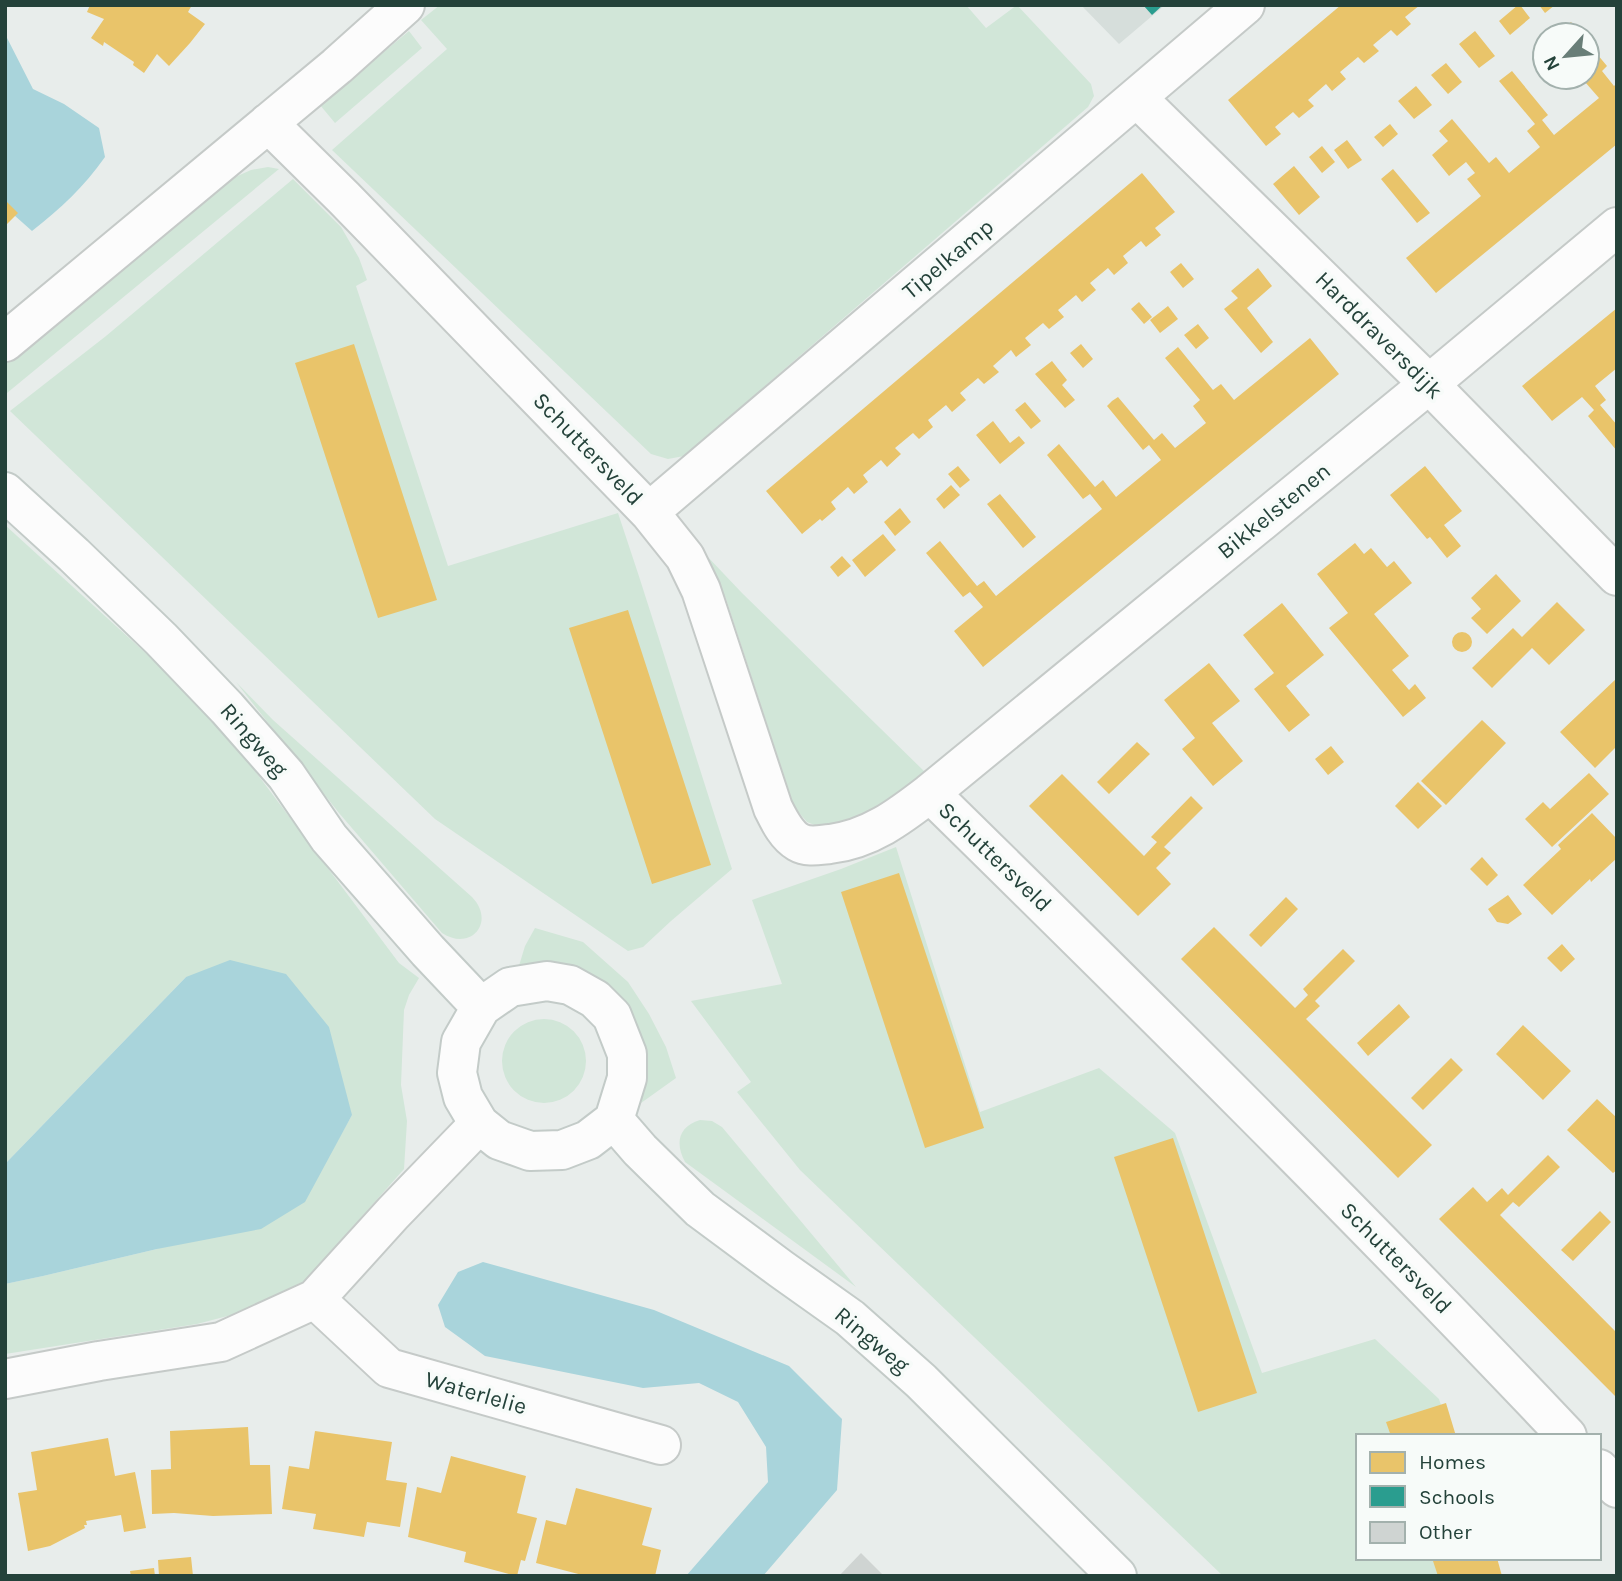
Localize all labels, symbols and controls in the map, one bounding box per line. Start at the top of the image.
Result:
north arrow [1531,21,1601,91]
text: N [1539,52,1565,74]
street label: Tipelkamp [897,213,999,305]
street label: Harddraversdijk [1310,266,1448,404]
street label: Schuttersveld [527,387,649,511]
street label: Bikkelstenen [1212,457,1336,565]
street label: Ringweg [215,697,293,783]
street label: Schuttersveld [933,796,1057,918]
street label: Schuttersveld [1335,1197,1457,1319]
street label: Ringweg [829,1301,915,1379]
street label: Waterlelie [422,1366,530,1420]
legend [1356,1434,1601,1560]
text: Homes [1419,1450,1486,1474]
text: Schools [1419,1485,1495,1509]
text: Other [1419,1520,1472,1544]

